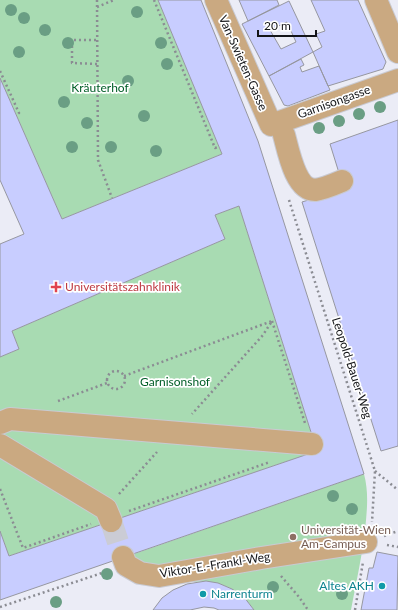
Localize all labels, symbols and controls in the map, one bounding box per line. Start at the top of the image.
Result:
scale bar [258,12,316,38]
street label: Van-Swieten-Gasse [216,13,271,113]
text: 20 m [264,18,291,33]
park label: Kräuterhof [71,80,130,95]
street label: Garnisongasse [295,81,372,122]
place label: Universitätszahnklinik [65,279,181,294]
marker: Universitätszahnklinik [50,281,62,293]
street label: Leopold-Bauer-Weg [329,315,376,420]
park label: Garnisonshof [140,374,211,389]
place label: Universität-Wien Am-Campus [301,522,391,551]
marker: Universität-Wien Am-Campus [288,532,298,542]
street label: Viktor-E.-Frankl-Weg [159,548,271,581]
place label: Altes AKH [319,578,374,593]
marker: Altes AKH [377,581,387,591]
place label: Narrenturm [211,586,273,601]
marker: Narrenturm [198,589,208,599]

